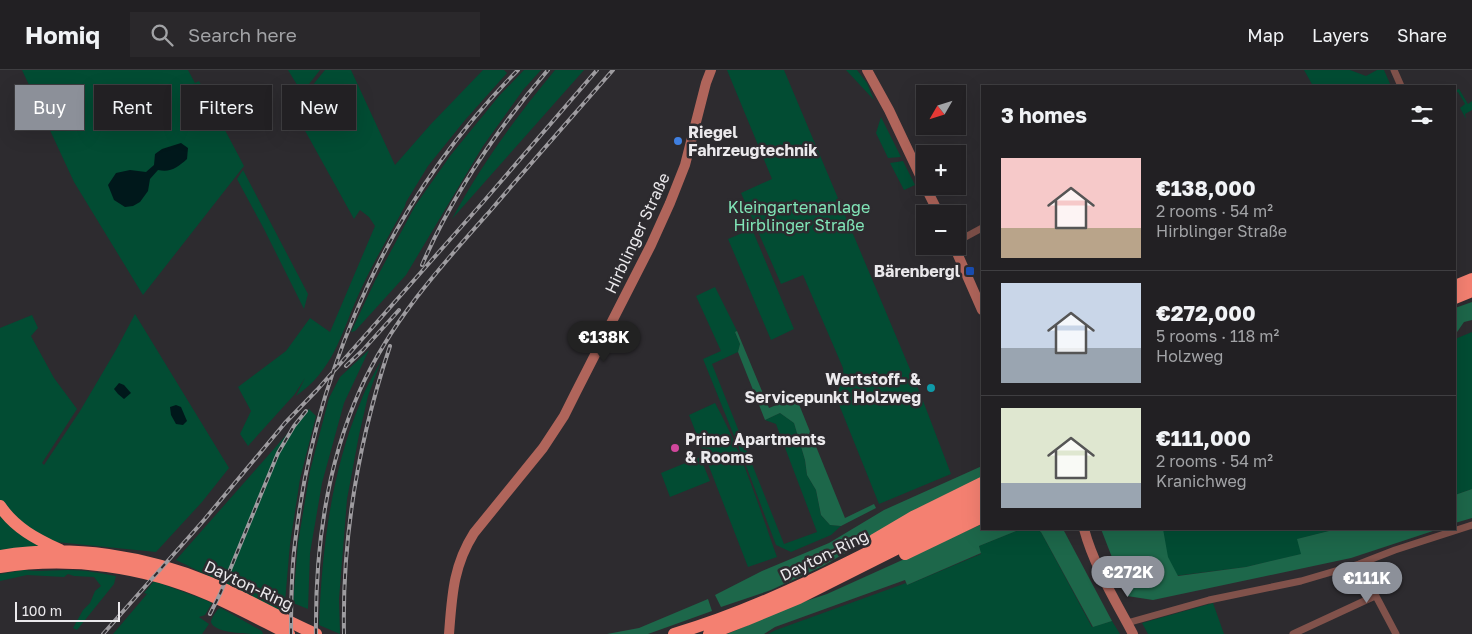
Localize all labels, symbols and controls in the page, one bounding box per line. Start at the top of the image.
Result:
search box [130,12,480,57]
text: Homiq [25,20,100,49]
icon: search [148,21,176,49]
text: Search here [188,23,297,46]
text: Map [1247,24,1284,46]
text: Layers [1312,24,1369,46]
text: Share [1397,24,1447,46]
chip: Buy [15,85,84,130]
chip: Rent [94,85,171,130]
chip: Filters [181,85,272,130]
chip: New [282,85,356,130]
north arrow [916,85,966,135]
map controls [916,85,966,255]
icon: filters [1408,101,1436,129]
text: 3 homes [1001,102,1087,128]
place label: Riegel Fahrzeugtechnik [688,122,818,160]
marker: Riegel Fahrzeugtechnik [672,135,684,147]
button: + [916,145,966,195]
street label: Hirblinger Straße [600,169,674,297]
text: €138,000 [1156,175,1256,201]
icon: home [1041,178,1101,238]
park label: Kleingartenanlage Hirblinger Straße [728,197,870,235]
text: 2 rooms · 54 m² [1156,201,1273,221]
button: − [916,205,966,255]
text: Hirblinger Straße [1156,221,1287,241]
place label: Bärenbergl [874,261,961,281]
marker: Bärenbergl [964,265,976,277]
text: €272,000 [1156,300,1256,326]
icon: home [1041,303,1101,363]
pin: €138K [569,320,639,363]
text: 5 rooms · 118 m² [1156,326,1279,346]
text: €138K [578,327,630,347]
text: Holzweg [1156,346,1223,366]
place label: Wertstoff- & Servicepunkt Holzweg [745,369,922,407]
marker: Wertstoff- & Servicepunkt Holzweg [925,382,937,394]
text: €111,000 [1156,425,1251,451]
icon: home [1041,428,1101,488]
place label: Prime Apartments & Rooms [685,429,826,467]
marker: Prime Apartments & Rooms [669,442,681,454]
text: 2 rooms · 54 m² [1156,451,1273,471]
text: Kranichweg [1156,471,1247,491]
street label: Dayton-Ring [776,525,872,585]
street label: Dayton-Ring [201,556,297,614]
pin: €272K [1093,556,1163,598]
text: €272K [1102,562,1154,582]
pin: €111K [1332,562,1402,604]
text: €111K [1343,568,1391,588]
scale bar [15,599,120,622]
text: 100 m [22,602,62,619]

